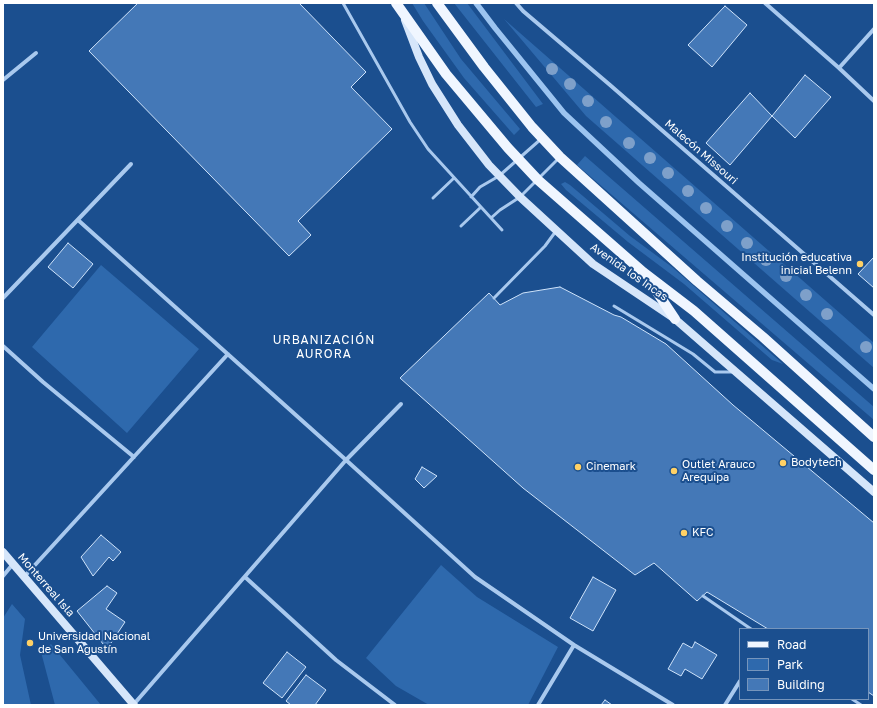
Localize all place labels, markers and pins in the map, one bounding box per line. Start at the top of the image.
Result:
place label: Institución educativa inicial Belenn [741,251,852,277]
marker: Institución educativa inicial Belenn [855,259,865,269]
place label: Bodytech [791,456,842,470]
place label: Outlet Arauco Arequipa [682,458,755,484]
marker: Bodytech [778,458,788,468]
place label: Cinemark [586,460,636,474]
marker: Cinemark [573,462,583,472]
marker: Outlet Arauco Arequipa [669,466,679,476]
place label: KFC [692,526,714,540]
marker: KFC [679,528,689,538]
place label: Universidad Nacional de San Agustín [38,630,150,656]
marker: Universidad Nacional de San Agustín [25,638,35,648]

